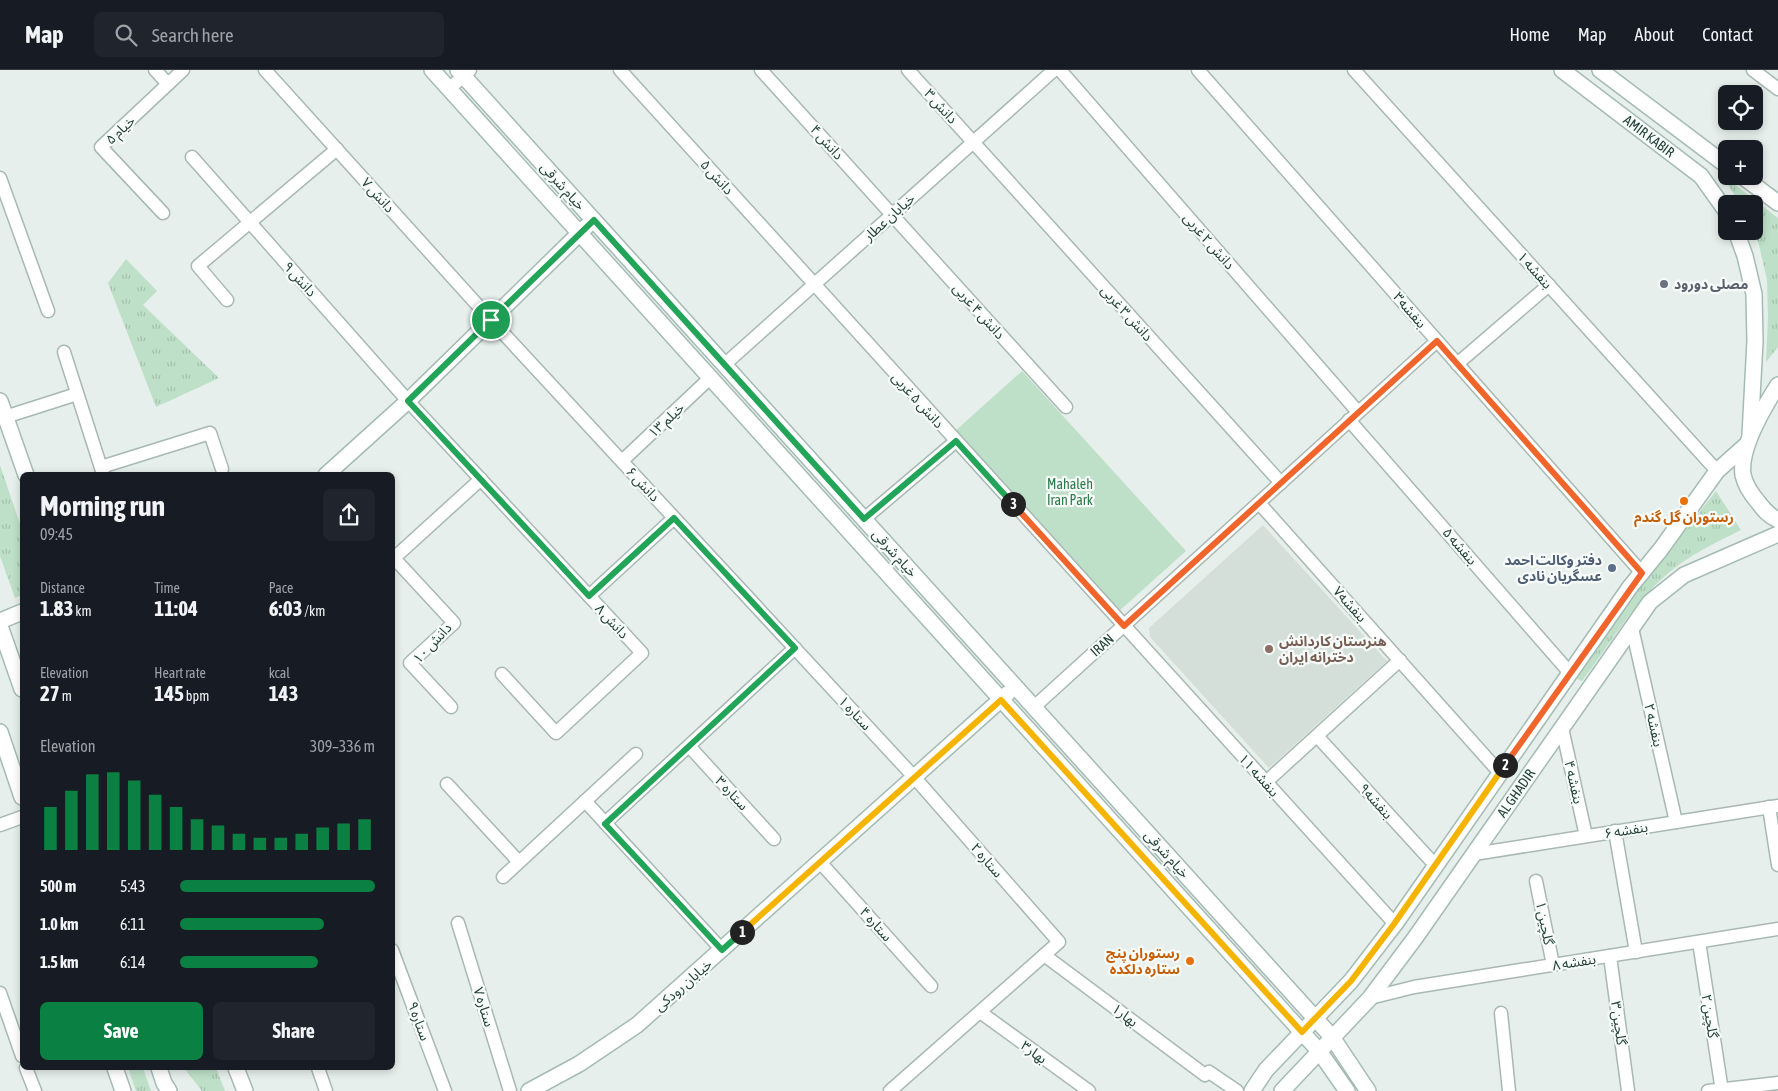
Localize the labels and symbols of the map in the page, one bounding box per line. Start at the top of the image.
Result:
street label: دانش ۳ [920,85,961,128]
street label: خیام ۵ [102,112,140,150]
street label: AMIR KABIR [1620,112,1678,160]
street label: دانش ۴ [806,121,847,164]
street label: دانش ۵ [696,156,737,199]
street label: خیام شرقی [535,159,589,215]
street label: دانش ۷ [357,174,398,217]
street label: خیابان عطار [859,190,918,245]
street label: دانش ۲ غربی [1179,209,1238,273]
street label: بنفشه ۱ [1514,248,1556,292]
street label: دانش ۹ [279,258,320,301]
place label: مصلی دورود [1674,276,1748,293]
marker: مصلی دورود [1658,278,1670,290]
street label: دانش ۴ غربی [949,280,1008,343]
street label: دانش ۳ غربی [1097,282,1156,345]
street label: بنفشه۳ [1390,289,1430,331]
pin [470,299,512,341]
street label: دانش ۵ غربی [888,369,947,432]
street label: خیلم ۱۳ [645,399,689,443]
street label: دانش ۶ [622,463,663,506]
park label: Mahaleh Iran Park [1047,476,1093,508]
pin: 3 [1000,492,1026,516]
marker: رستوران گل گندم [1678,495,1690,507]
place label: رستوران گل گندم [1634,509,1734,528]
street label: بنفشه ۵ [1439,524,1481,568]
street label: خیام شرقی [867,526,921,582]
place label: دفتر وکالت احمد عسگریان نادی [1505,552,1602,585]
marker: دفتر وکالت احمد عسگریان نادی [1606,562,1618,574]
street label: بنفشه۷ [1330,583,1370,625]
street label: دانش ۸ [591,600,632,643]
street label: دانش ۱۰ [409,619,456,667]
street label: IRAN [1087,630,1117,660]
place label: هنرستان کاردانش دخترانه ایران [1279,633,1387,666]
marker: هنرستان کاردانش دخترانه ایران [1263,643,1275,655]
street label: ستاره ۱ [835,693,875,734]
street label: بنفشه ۲ [1641,702,1667,749]
street label: بنفشه ۱۱ [1236,750,1283,800]
pin: 2 [1492,752,1518,778]
street label: بنفشه ۴ [1561,759,1587,806]
street label: AL GHADIR [1494,766,1538,820]
street label: ستاره ۳ [712,773,752,814]
street label: بنفشه۹ [1356,780,1396,822]
street label: بنفشه ۶ [1603,819,1649,841]
street label: خیام شرقی [1139,827,1193,883]
street label: ستاره ۲ [967,839,1006,881]
street label: گلچین ۱ [1531,900,1557,947]
street label: ستاره ۴ [856,904,895,945]
pin: 1 [730,920,754,944]
place label: رستوران پنج ستاره دلکده [1106,945,1180,978]
street label: بنفشه ۸ [1551,951,1597,973]
marker: رستوران پنج ستاره دلکده [1184,955,1196,967]
street label: خیابان رودکی [651,956,716,1015]
street label: ستاره ۷ [469,985,498,1029]
street label: گلچین ۲ [1697,993,1721,1040]
street label: ستاره ۹ [404,999,433,1043]
street label: بهار۱ [1108,1000,1141,1031]
street label: گلچین ۳ [1606,1000,1630,1047]
street label: بهار۳ [1017,1037,1050,1068]

